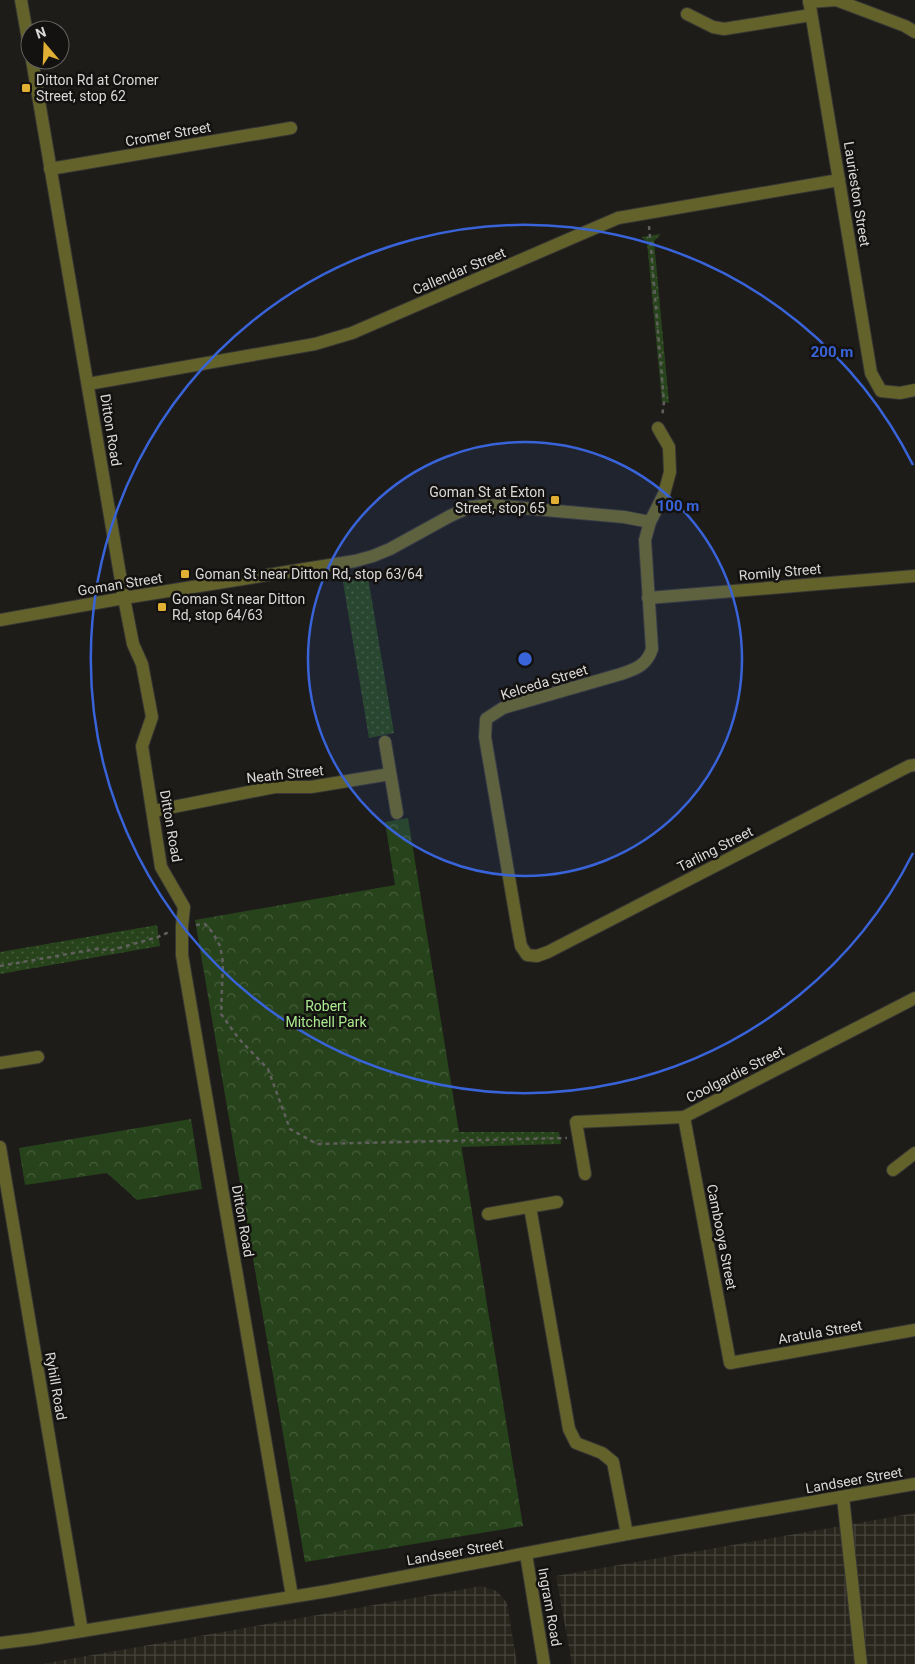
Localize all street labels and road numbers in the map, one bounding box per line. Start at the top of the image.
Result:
street label: Cromer Street [124,119,212,149]
street label: Laurieston Street [841,140,873,248]
street label: Callendar Street [410,244,508,298]
street label: Ditton Road [97,393,125,467]
street label: Romily Street [738,560,822,584]
street label: Goman Street [76,569,164,599]
street label: Kelceda Street [499,661,590,703]
street label: Neath Street [246,762,325,786]
street label: Ditton Road [157,789,185,863]
street label: Tarling Street [675,823,756,875]
street label: Coolgardie Street [683,1042,787,1106]
street label: Cambooya Street [704,1183,740,1292]
street label: Ditton Road [229,1184,257,1258]
street label: Aratula Street [777,1317,864,1347]
street label: Ryhill Road [42,1351,70,1421]
street label: Landseer Street [804,1464,904,1496]
street label: Landseer Street [405,1536,505,1568]
street label: Ingram Road [535,1567,565,1647]

